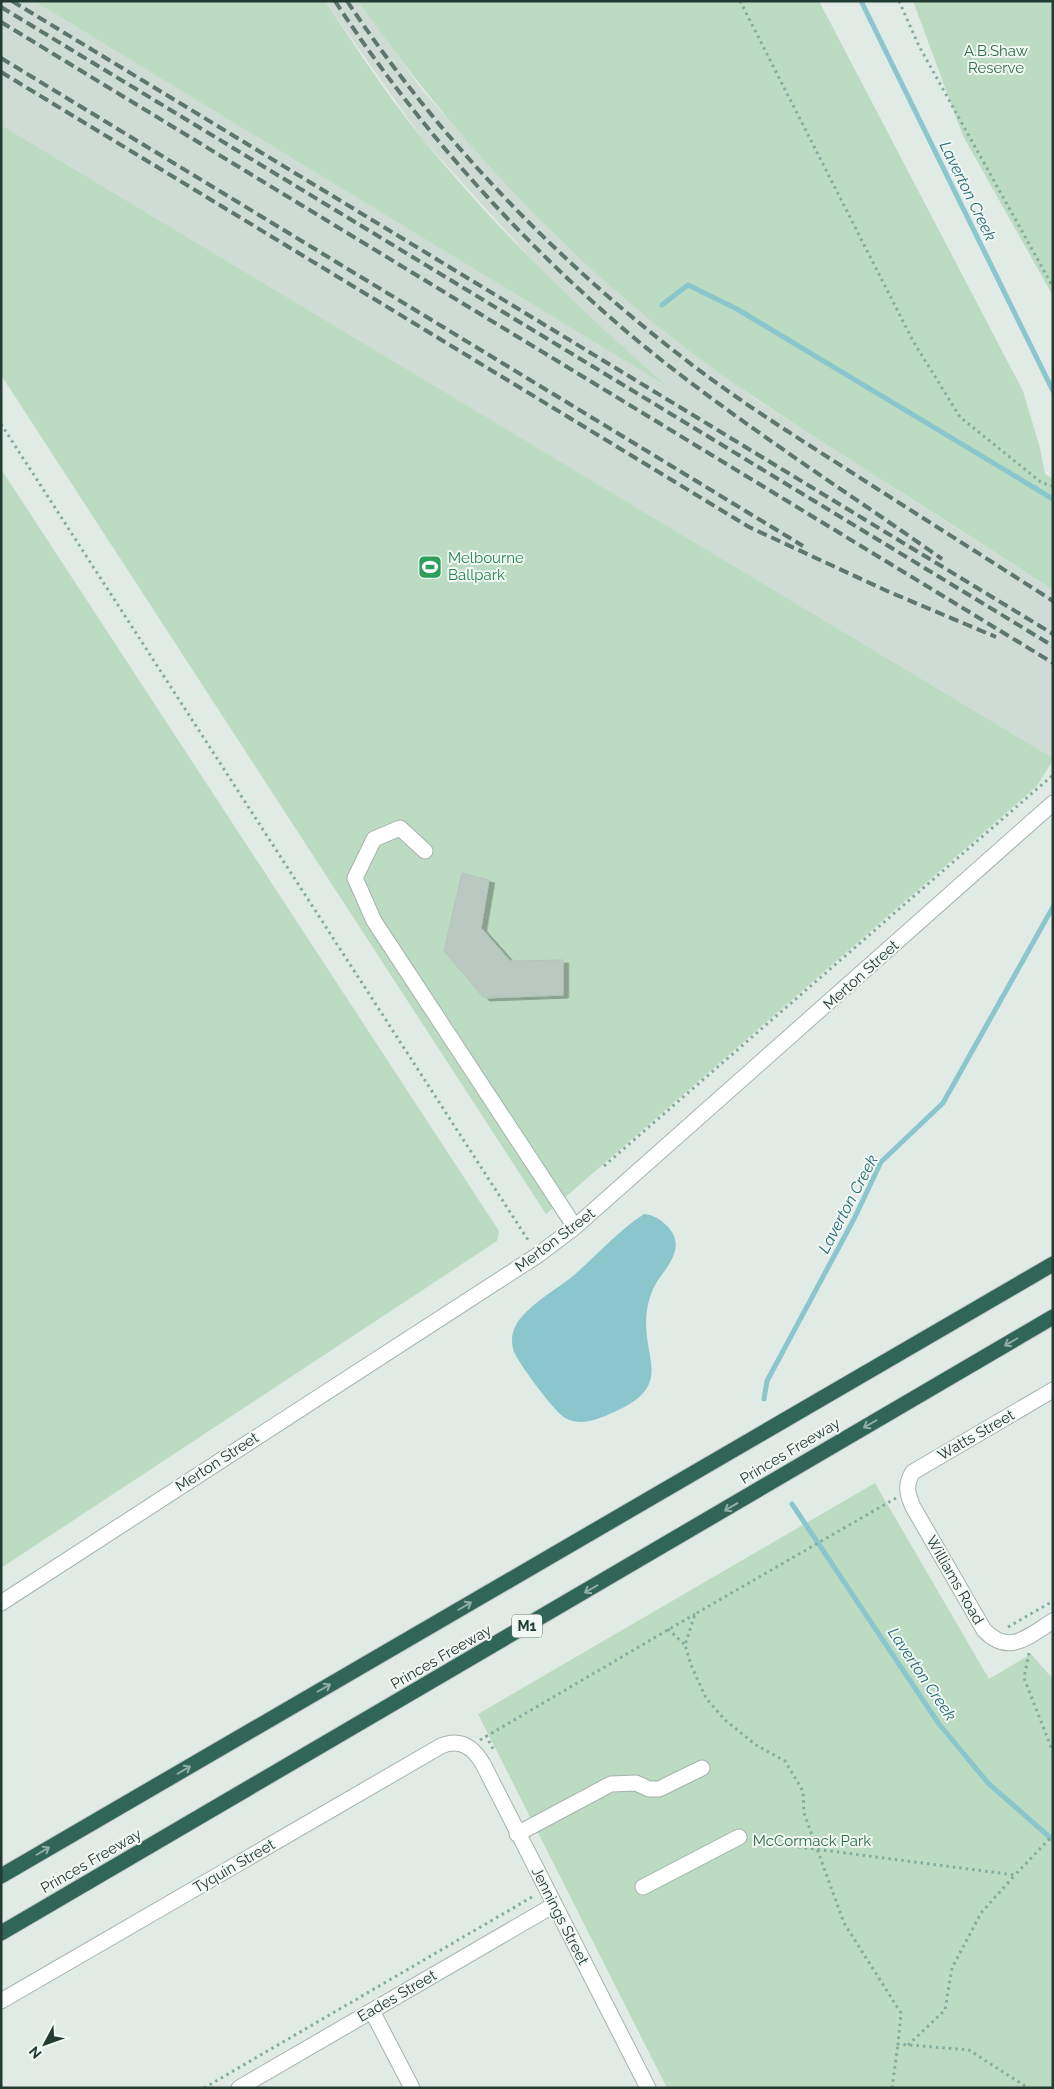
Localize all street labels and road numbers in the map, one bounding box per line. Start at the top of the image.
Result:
street label: Merton Street [820,937,902,1013]
street label: Merton Street [512,1204,598,1276]
street label: Watts Street [934,1406,1018,1464]
street label: Princes Freeway [737,1414,843,1488]
street label: Merton Street [172,1429,262,1495]
street label: Williams Road [922,1532,988,1628]
road number: M1 [512,1614,542,1638]
street label: Princes Freeway [387,1621,495,1693]
street label: Princes Freeway [37,1825,145,1897]
street label: Tyquin Street [190,1835,278,1897]
street label: Jennings Street [528,1864,592,1968]
street label: Eades Street [354,1966,440,2026]

